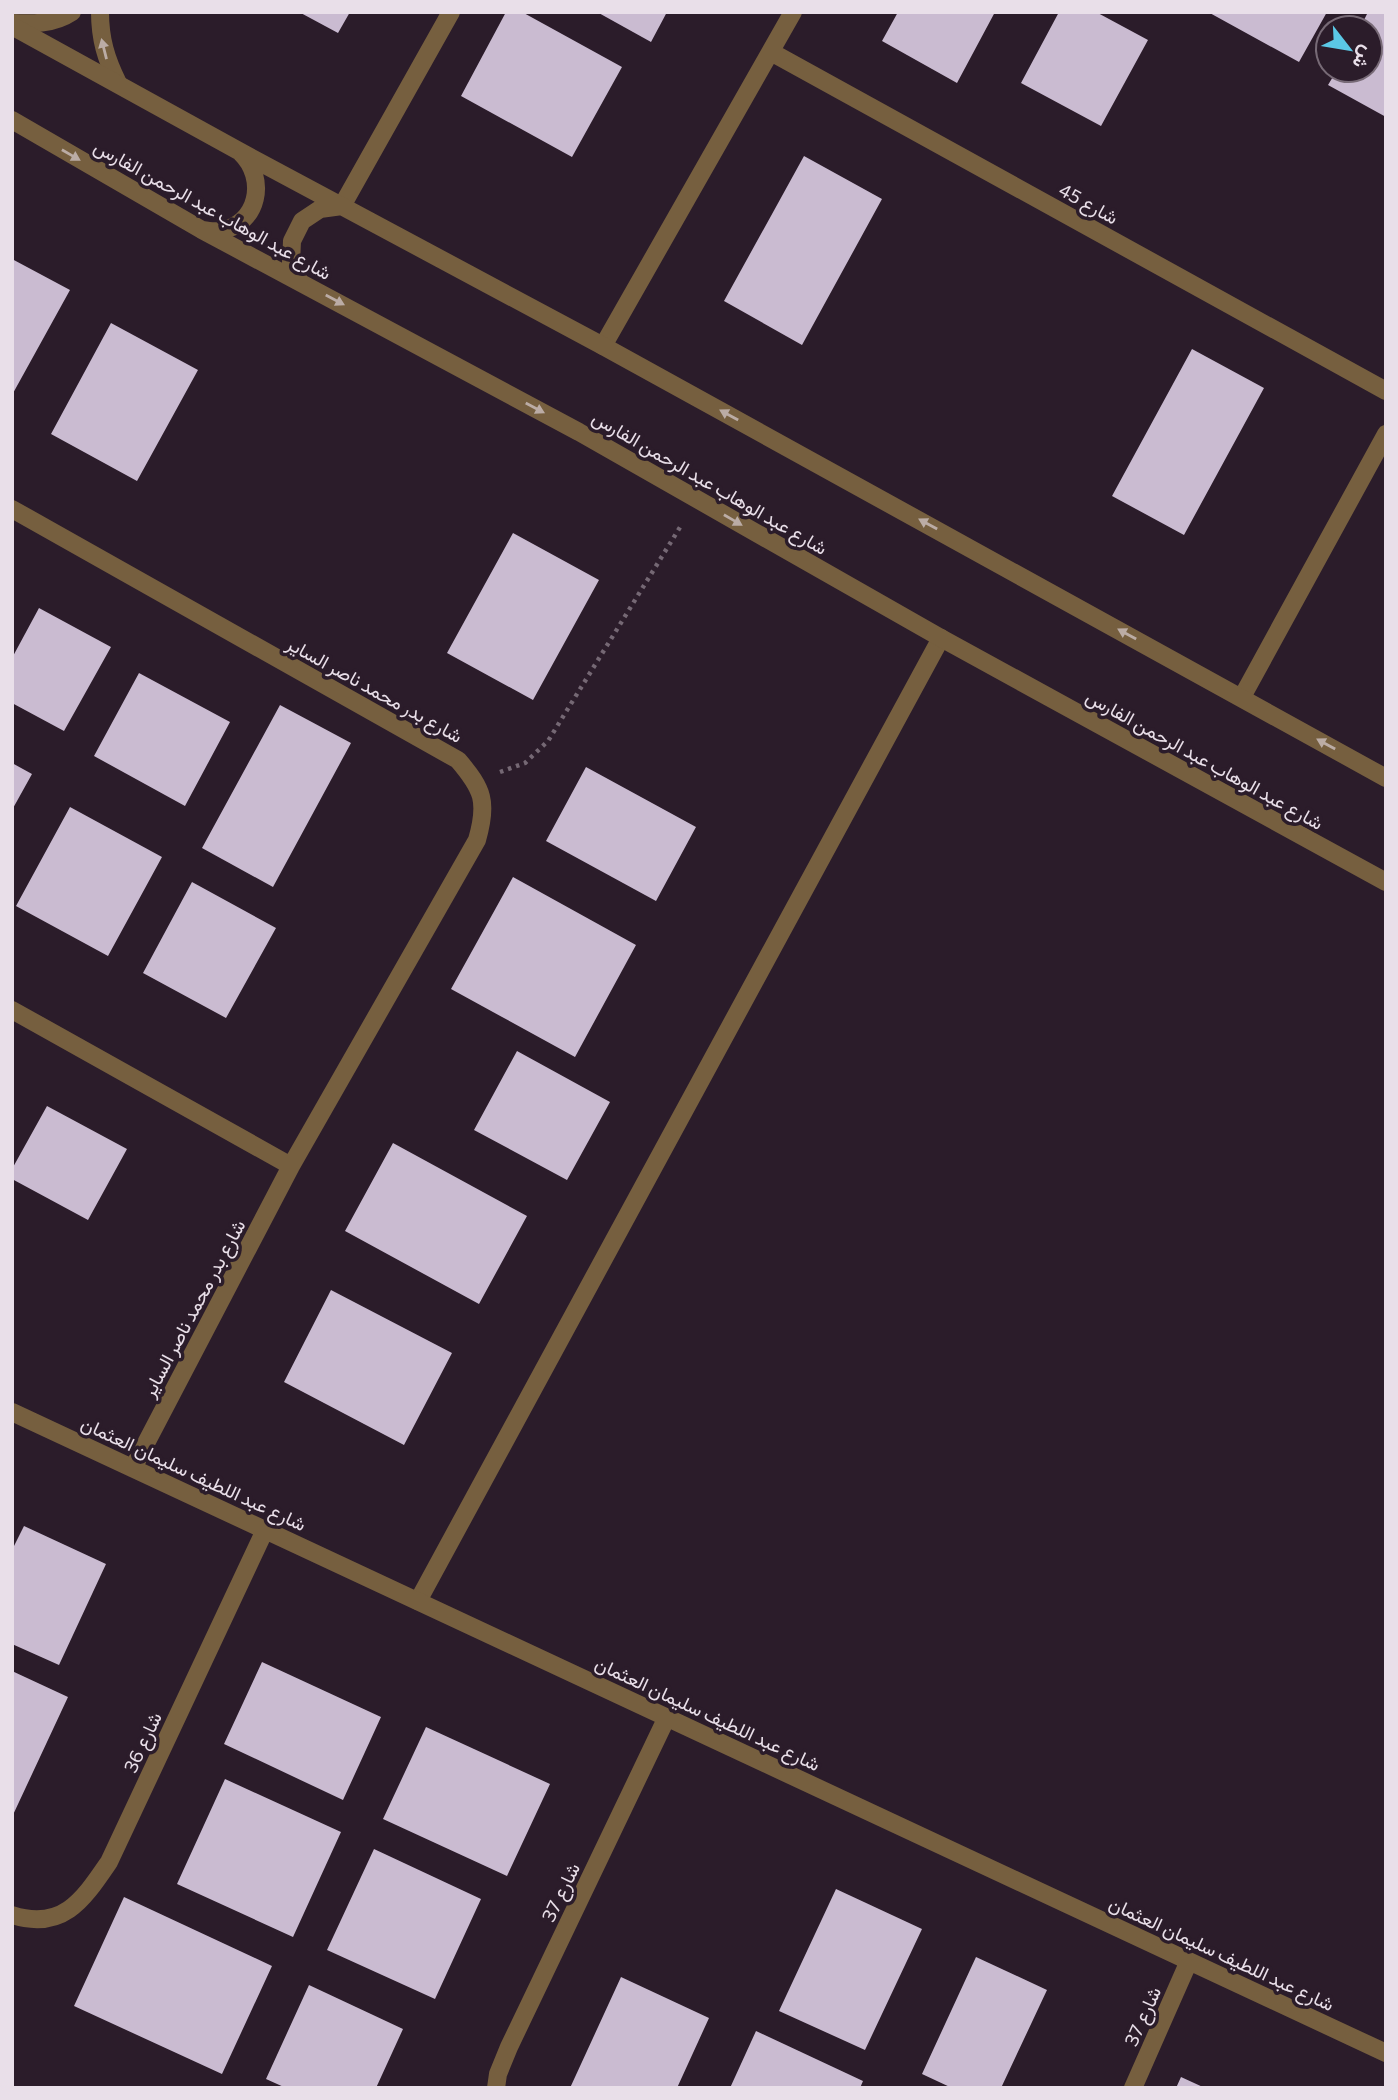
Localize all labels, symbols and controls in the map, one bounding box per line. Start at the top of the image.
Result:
north arrow [1314,14,1384,84]
one-way arrow [98,38,109,60]
text: ش [1347,42,1380,74]
street label: شارع عبد الوهاب عبد الرحمن الفارس [89,134,336,286]
one-way arrow [62,149,81,161]
street label: شارع 45 [1054,177,1123,230]
one-way arrow [325,294,345,306]
one-way arrow [525,403,545,414]
street label: شارع عبد الوهاب عبد الرحمن الفارس [587,405,832,561]
one-way arrow [718,409,738,421]
one-way arrow [724,514,743,526]
one-way arrow [918,518,938,530]
one-way arrow [1118,628,1137,640]
street label: شارع بدر محمد ناصر الساير [281,631,467,749]
street label: شارع عبد الوهاب عبد الرحمن الفارس [1081,684,1328,836]
one-way arrow [1317,738,1336,750]
street label: شارع بدر محمد ناصر الساير [136,1215,251,1402]
street label: شارع عبد اللطيف سليمان العثمان [77,1411,310,1537]
street label: شارع عبد اللطيف سليمان العثمان [591,1651,824,1777]
street label: شارع 36 [118,1708,168,1777]
street label: شارع 37 [536,1859,586,1926]
street label: شارع عبد اللطيف سليمان العثمان [1105,1891,1338,2017]
street label: شارع 37 [1119,1983,1167,2050]

